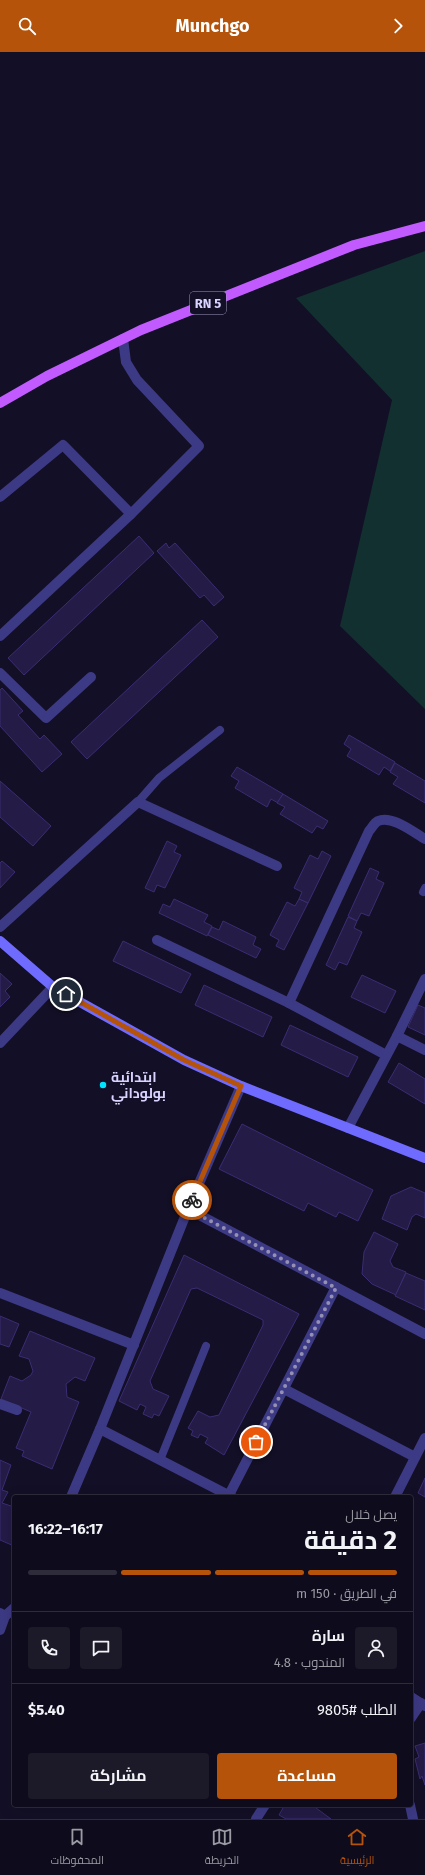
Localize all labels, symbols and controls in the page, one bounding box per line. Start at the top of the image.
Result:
icon: search [16,15,38,37]
text: Munchgo [176,15,249,37]
icon: forward [387,15,409,37]
road number: RN 5 [190,292,226,314]
pin [49,977,83,1011]
icon: home [55,983,77,1005]
place label: ابتدائية بولوداني [111,1069,166,1105]
marker: ابتدائية بولوداني [98,1080,108,1090]
courier [172,1180,212,1220]
icon: bike [181,1189,203,1211]
pin [239,1425,273,1459]
icon: bag [245,1431,267,1453]
text: يصل خلال [345,1507,397,1522]
text: 16:17–16:22 [28,1520,103,1538]
text: 2 دقيقة [304,1525,397,1556]
text: في الطريق · 150 m [296,1586,397,1601]
button: phone [28,1627,70,1669]
button: chat [80,1627,122,1669]
text: سارة [312,1627,345,1645]
button: person [355,1627,397,1669]
text: المندوب · 4.8 [274,1655,345,1670]
text: $5.40 [28,1701,65,1719]
text: الطلب #9805 [317,1701,397,1719]
button: مشاركة [28,1753,209,1799]
button: مساعدة [217,1753,397,1799]
tab: المحفوظات [50,1826,104,1870]
tab: الخريطة [205,1826,239,1870]
tab: الرئيسية [340,1826,375,1870]

